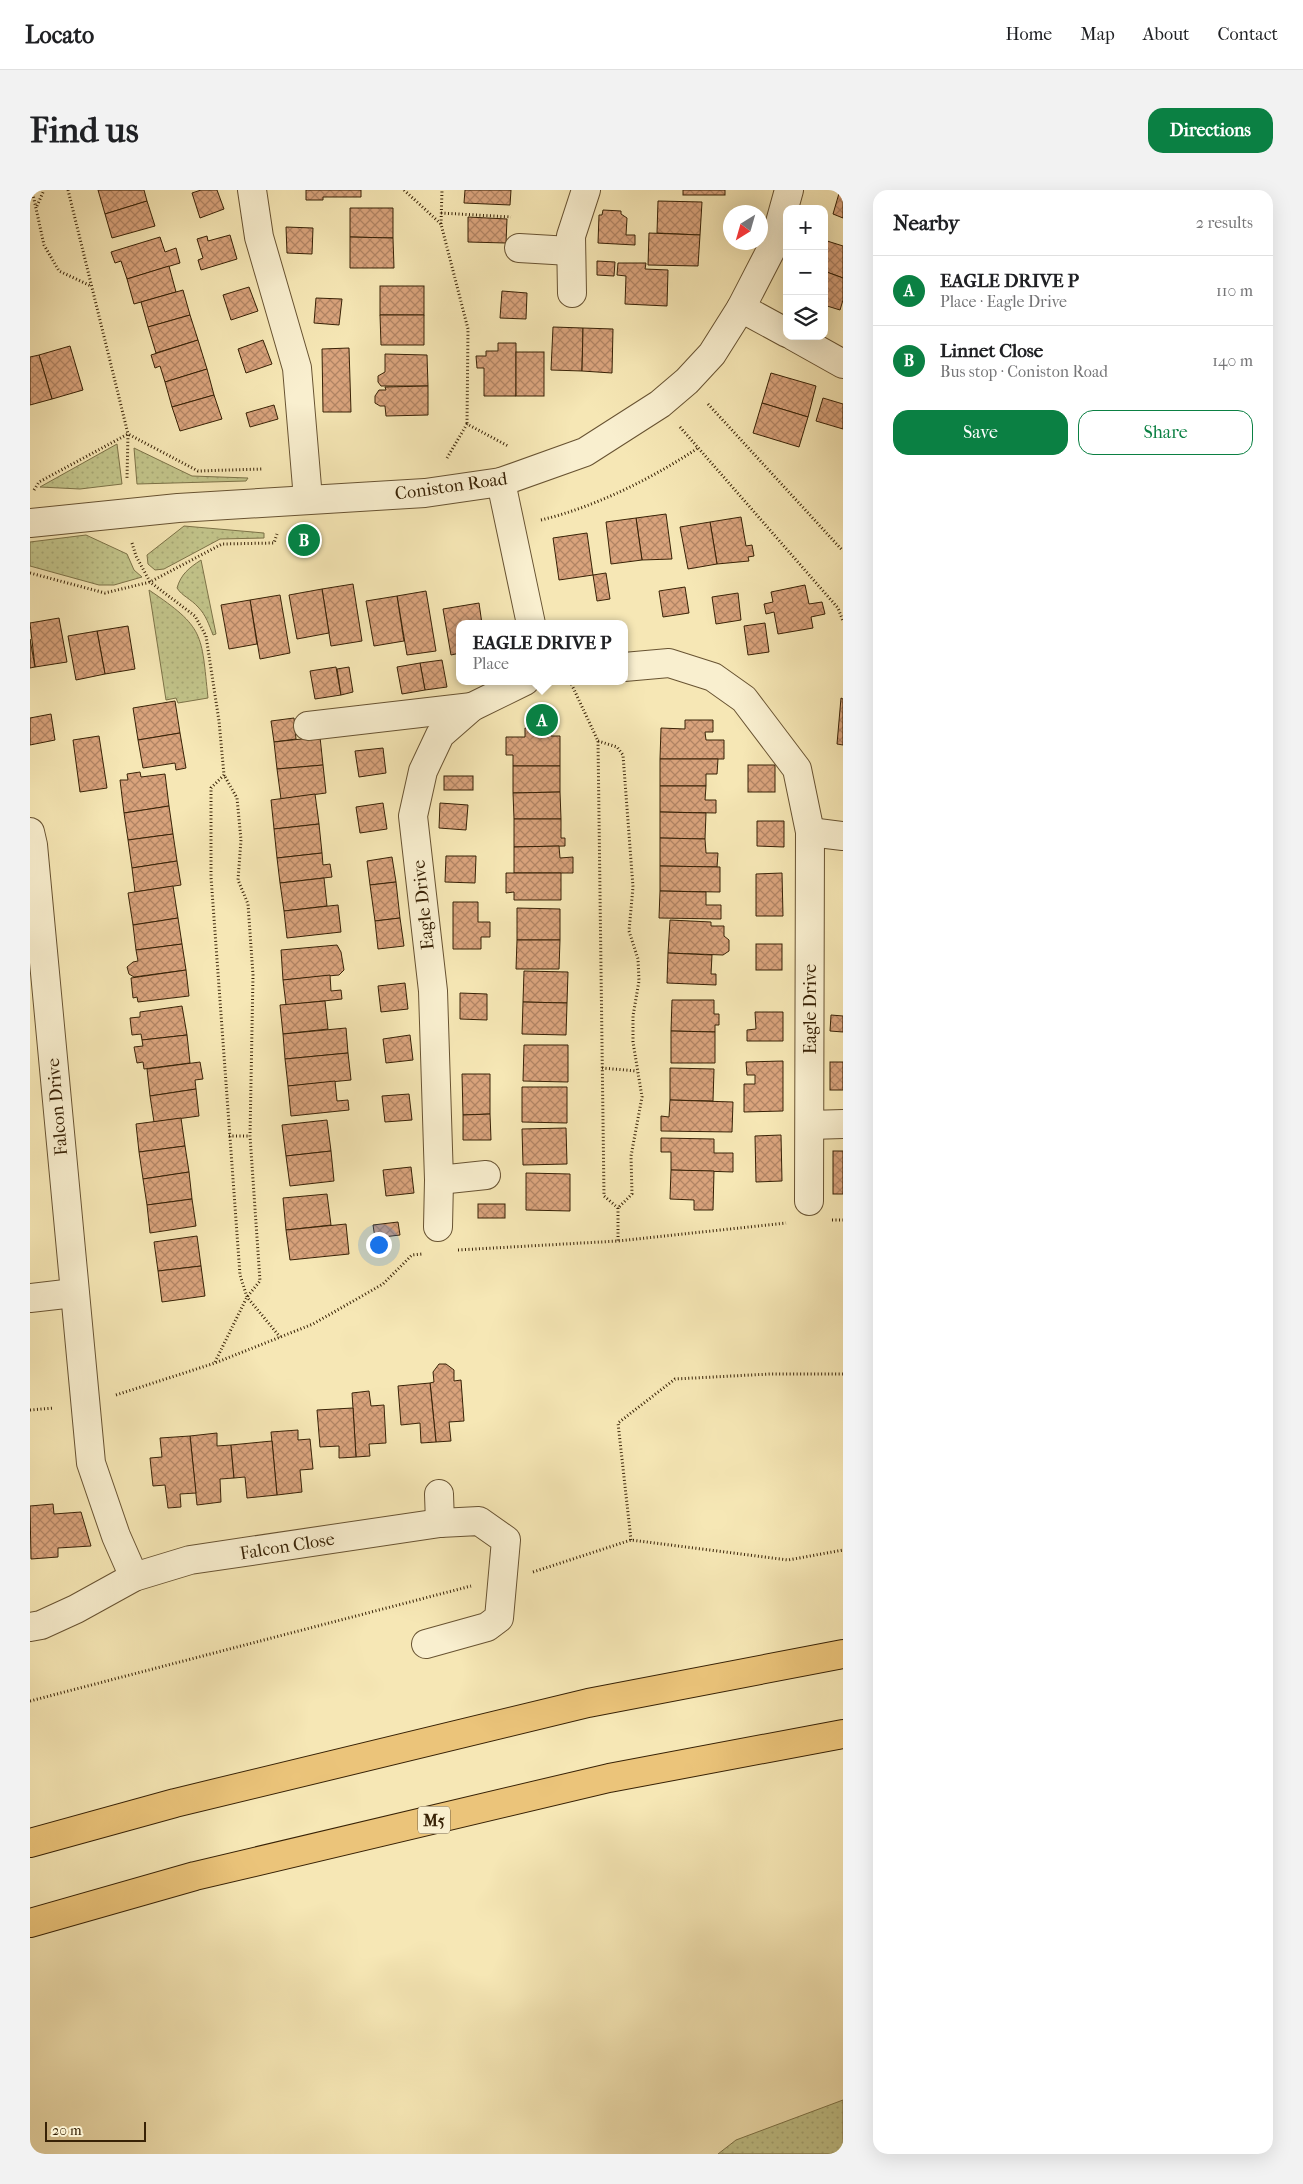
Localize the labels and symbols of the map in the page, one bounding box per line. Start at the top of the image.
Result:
north arrow [723,205,768,250]
street label: Coniston Road [393,468,509,505]
pin: B [288,521,320,559]
pin: A [526,701,558,739]
street label: Eagle Drive [408,859,439,951]
street label: Eagle Drive [800,964,821,1054]
street label: Falcon Drive [43,1057,72,1157]
your location [366,1232,392,1258]
street label: Falcon Close [238,1529,336,1564]
road number: M5 [418,1806,450,1834]
scale bar [45,2119,146,2142]

